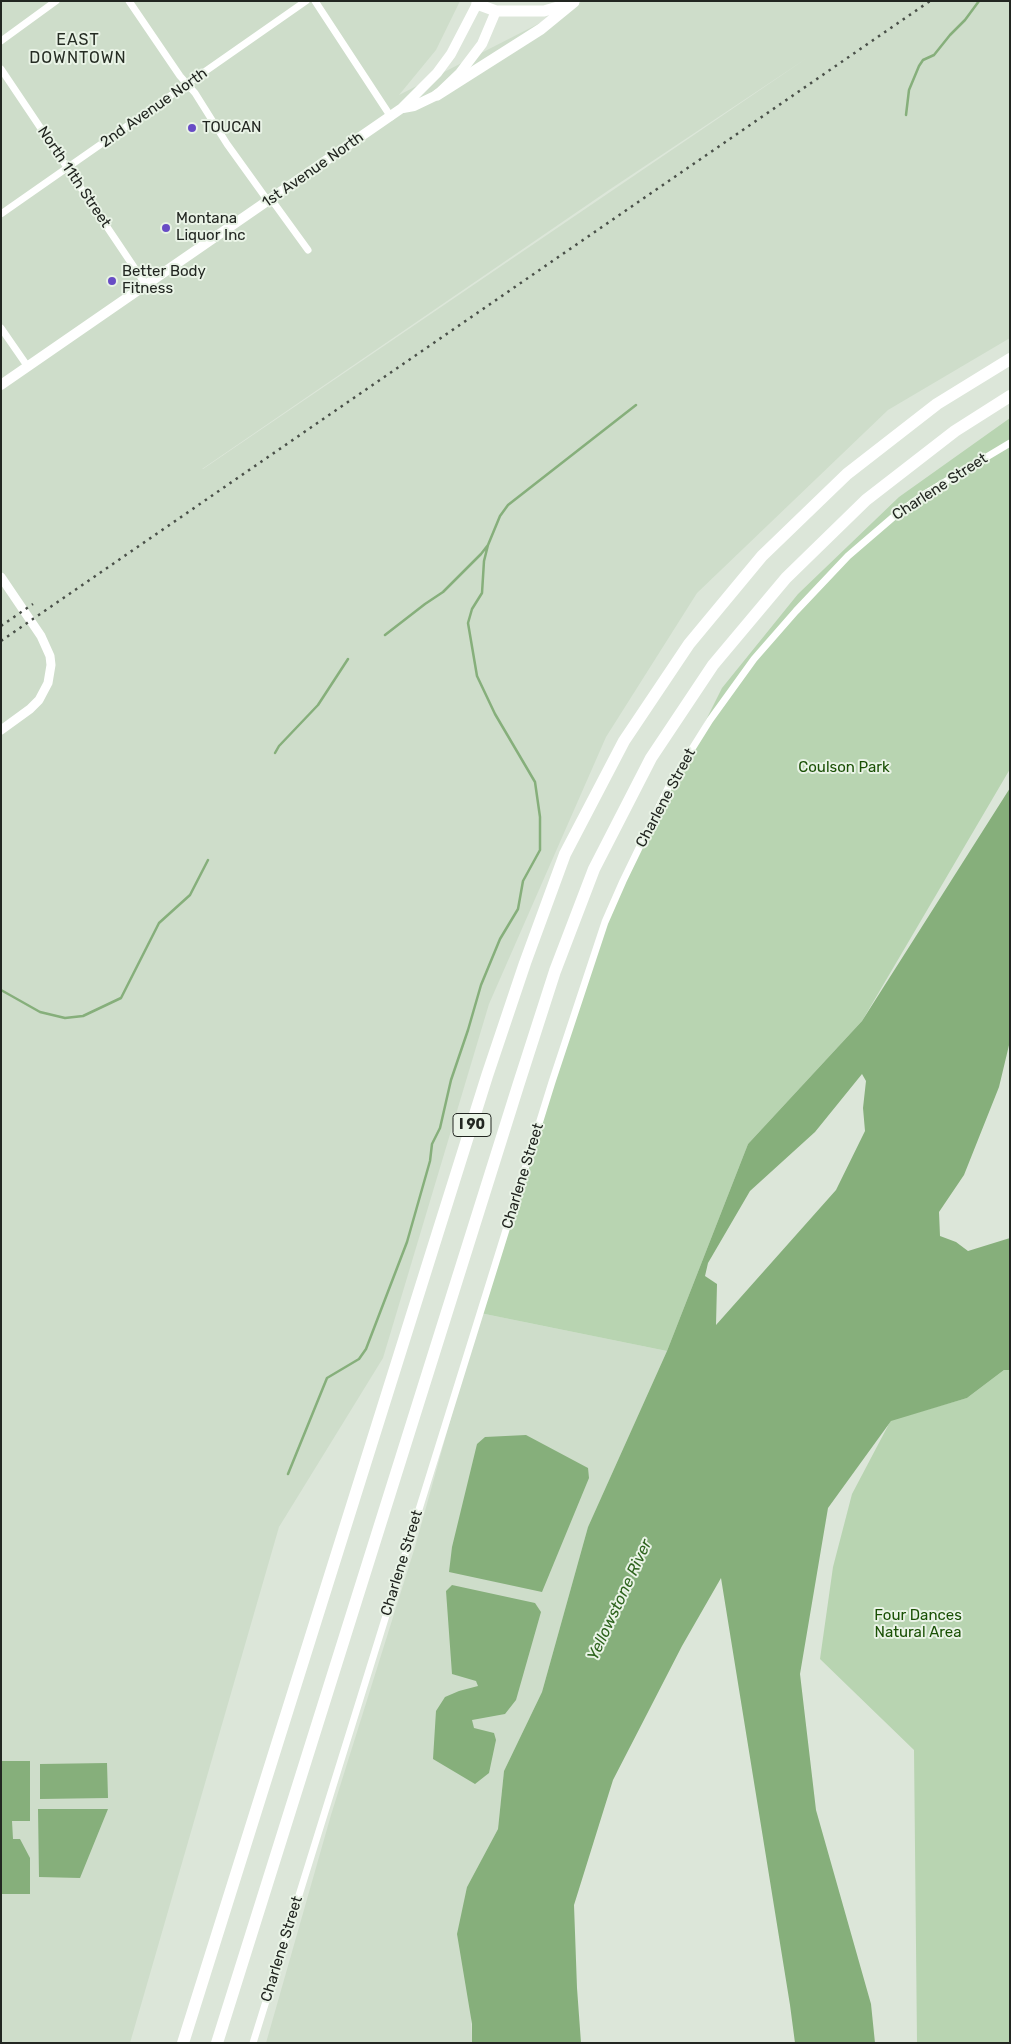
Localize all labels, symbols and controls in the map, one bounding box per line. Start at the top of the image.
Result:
district label: EAST DOWNTOWN [28,30,128,68]
street label: 2nd Avenue North [97,64,211,152]
place label: TOUCAN [202,119,261,137]
marker: TOUCAN [186,122,198,134]
street label: North 11th Street [33,123,115,231]
street label: 1st Avenue North [259,128,367,212]
place label: Montana Liquor Inc [176,210,245,245]
marker: Montana Liquor Inc [160,222,172,234]
place label: Better Body Fitness [122,263,206,298]
marker: Better Body Fitness [106,275,118,287]
street label: Charlene Street [889,450,991,524]
street label: Charlene Street [632,745,700,851]
park label: Coulson Park [798,759,890,777]
road number: I 90 [453,1114,491,1136]
street label: Charlene Street [498,1121,548,1231]
street label: Charlene Street [377,1508,427,1618]
water label: Yellowstone River [584,1536,656,1664]
park label: Four Dances Natural Area [874,1607,962,1642]
street label: Charlene Street [257,1894,307,2004]

